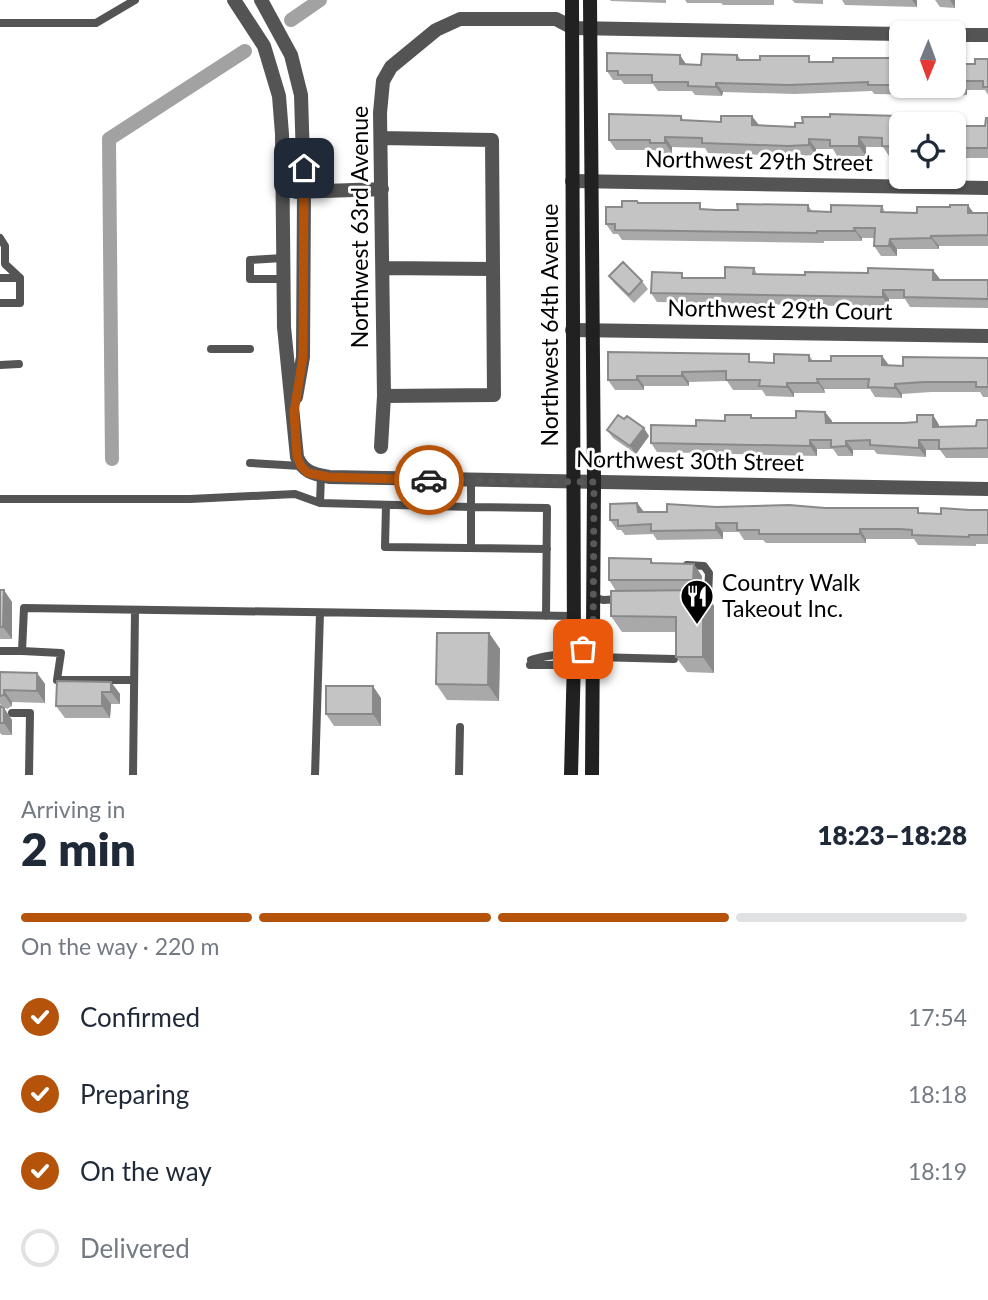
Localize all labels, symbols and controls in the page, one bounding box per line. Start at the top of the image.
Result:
north arrow [889,21,966,98]
map controls [889,21,966,189]
street label: Northwest 63rd Avenue [345,106,373,348]
button: locate [889,112,966,189]
pin [274,138,334,198]
street label: Northwest 29th Street [645,144,874,176]
icon: home [285,149,323,187]
street label: Northwest 64th Avenue [535,204,563,446]
street label: Northwest 29th Court [667,293,894,325]
street label: Northwest 30th Street [576,444,805,476]
courier [394,445,464,515]
icon: car [410,461,448,499]
place label: Country Walk Takeout Inc. [722,568,861,622]
restaurant icon: Country Walk Takeout Inc. [678,577,716,626]
pin [553,619,613,679]
icon: bag [564,630,602,668]
text: Arriving in [21,795,125,823]
text: 18:23–18:28 [817,819,967,851]
text: 2 min [21,821,136,876]
text: On the way · 220 m [21,932,220,960]
icon: check [21,998,59,1036]
text: Confirmed [80,1001,200,1033]
text: 17:54 [908,1003,967,1031]
icon: check [21,1075,59,1113]
text: Preparing [80,1078,189,1110]
text: 18:18 [908,1080,967,1108]
icon: check [21,1152,59,1190]
text: On the way [80,1155,212,1187]
text: 18:19 [908,1157,967,1185]
text: Delivered [80,1232,190,1264]

